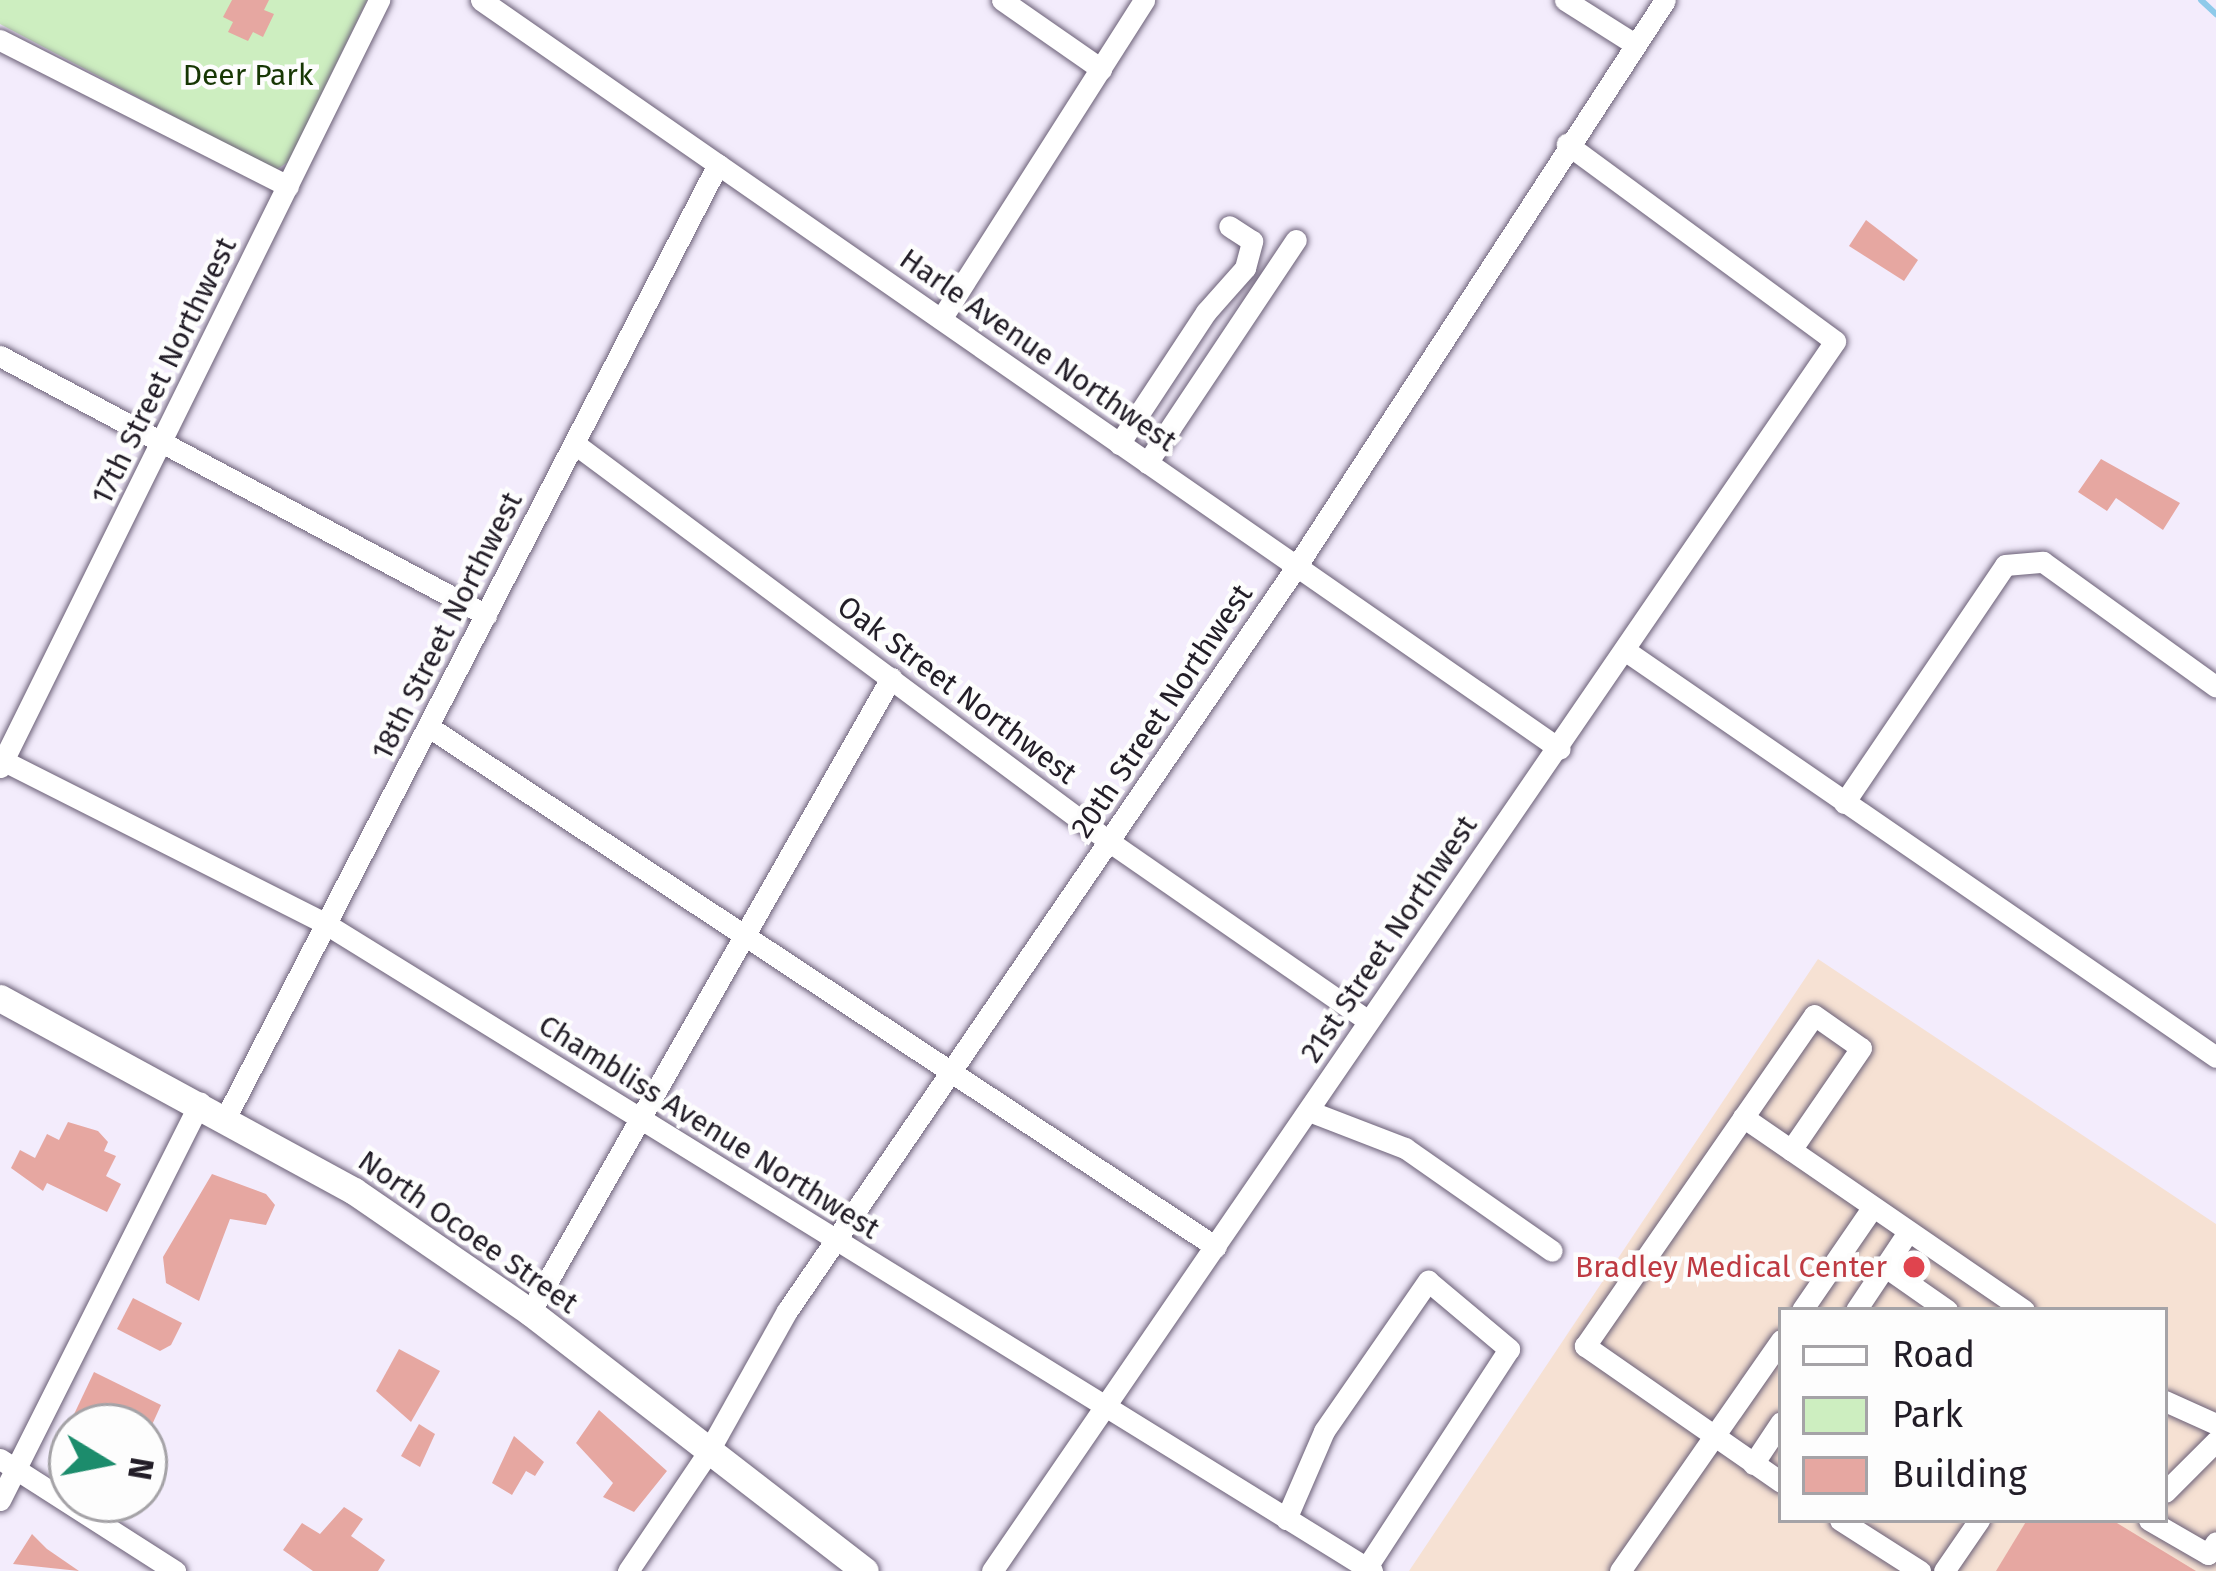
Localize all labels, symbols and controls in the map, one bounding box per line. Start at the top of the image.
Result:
park label: Deer Park [183,57,313,93]
street label: 17th Street Northwest [84,232,244,510]
street label: Harle Avenue Northwest [893,241,1183,459]
street label: 18th Street Northwest [364,486,530,766]
street label: 20th Street Northwest [1064,577,1260,845]
street label: Oak Street Northwest [830,588,1084,792]
street label: 21st Street Northwest [1293,809,1485,1069]
street label: Chambliss Avenue Northwest [532,1007,886,1247]
street label: North Ocoee Street [351,1143,585,1321]
place label: Bradley Medical Center [1575,1249,1887,1285]
marker: Bradley Medical Center [1898,1251,1930,1283]
legend [1778,1307,2168,1523]
text: Road [1892,1333,1975,1377]
text: Park [1892,1393,1963,1437]
north arrow [48,1403,168,1523]
text: Building [1892,1453,2027,1497]
text: N [119,1454,162,1483]

